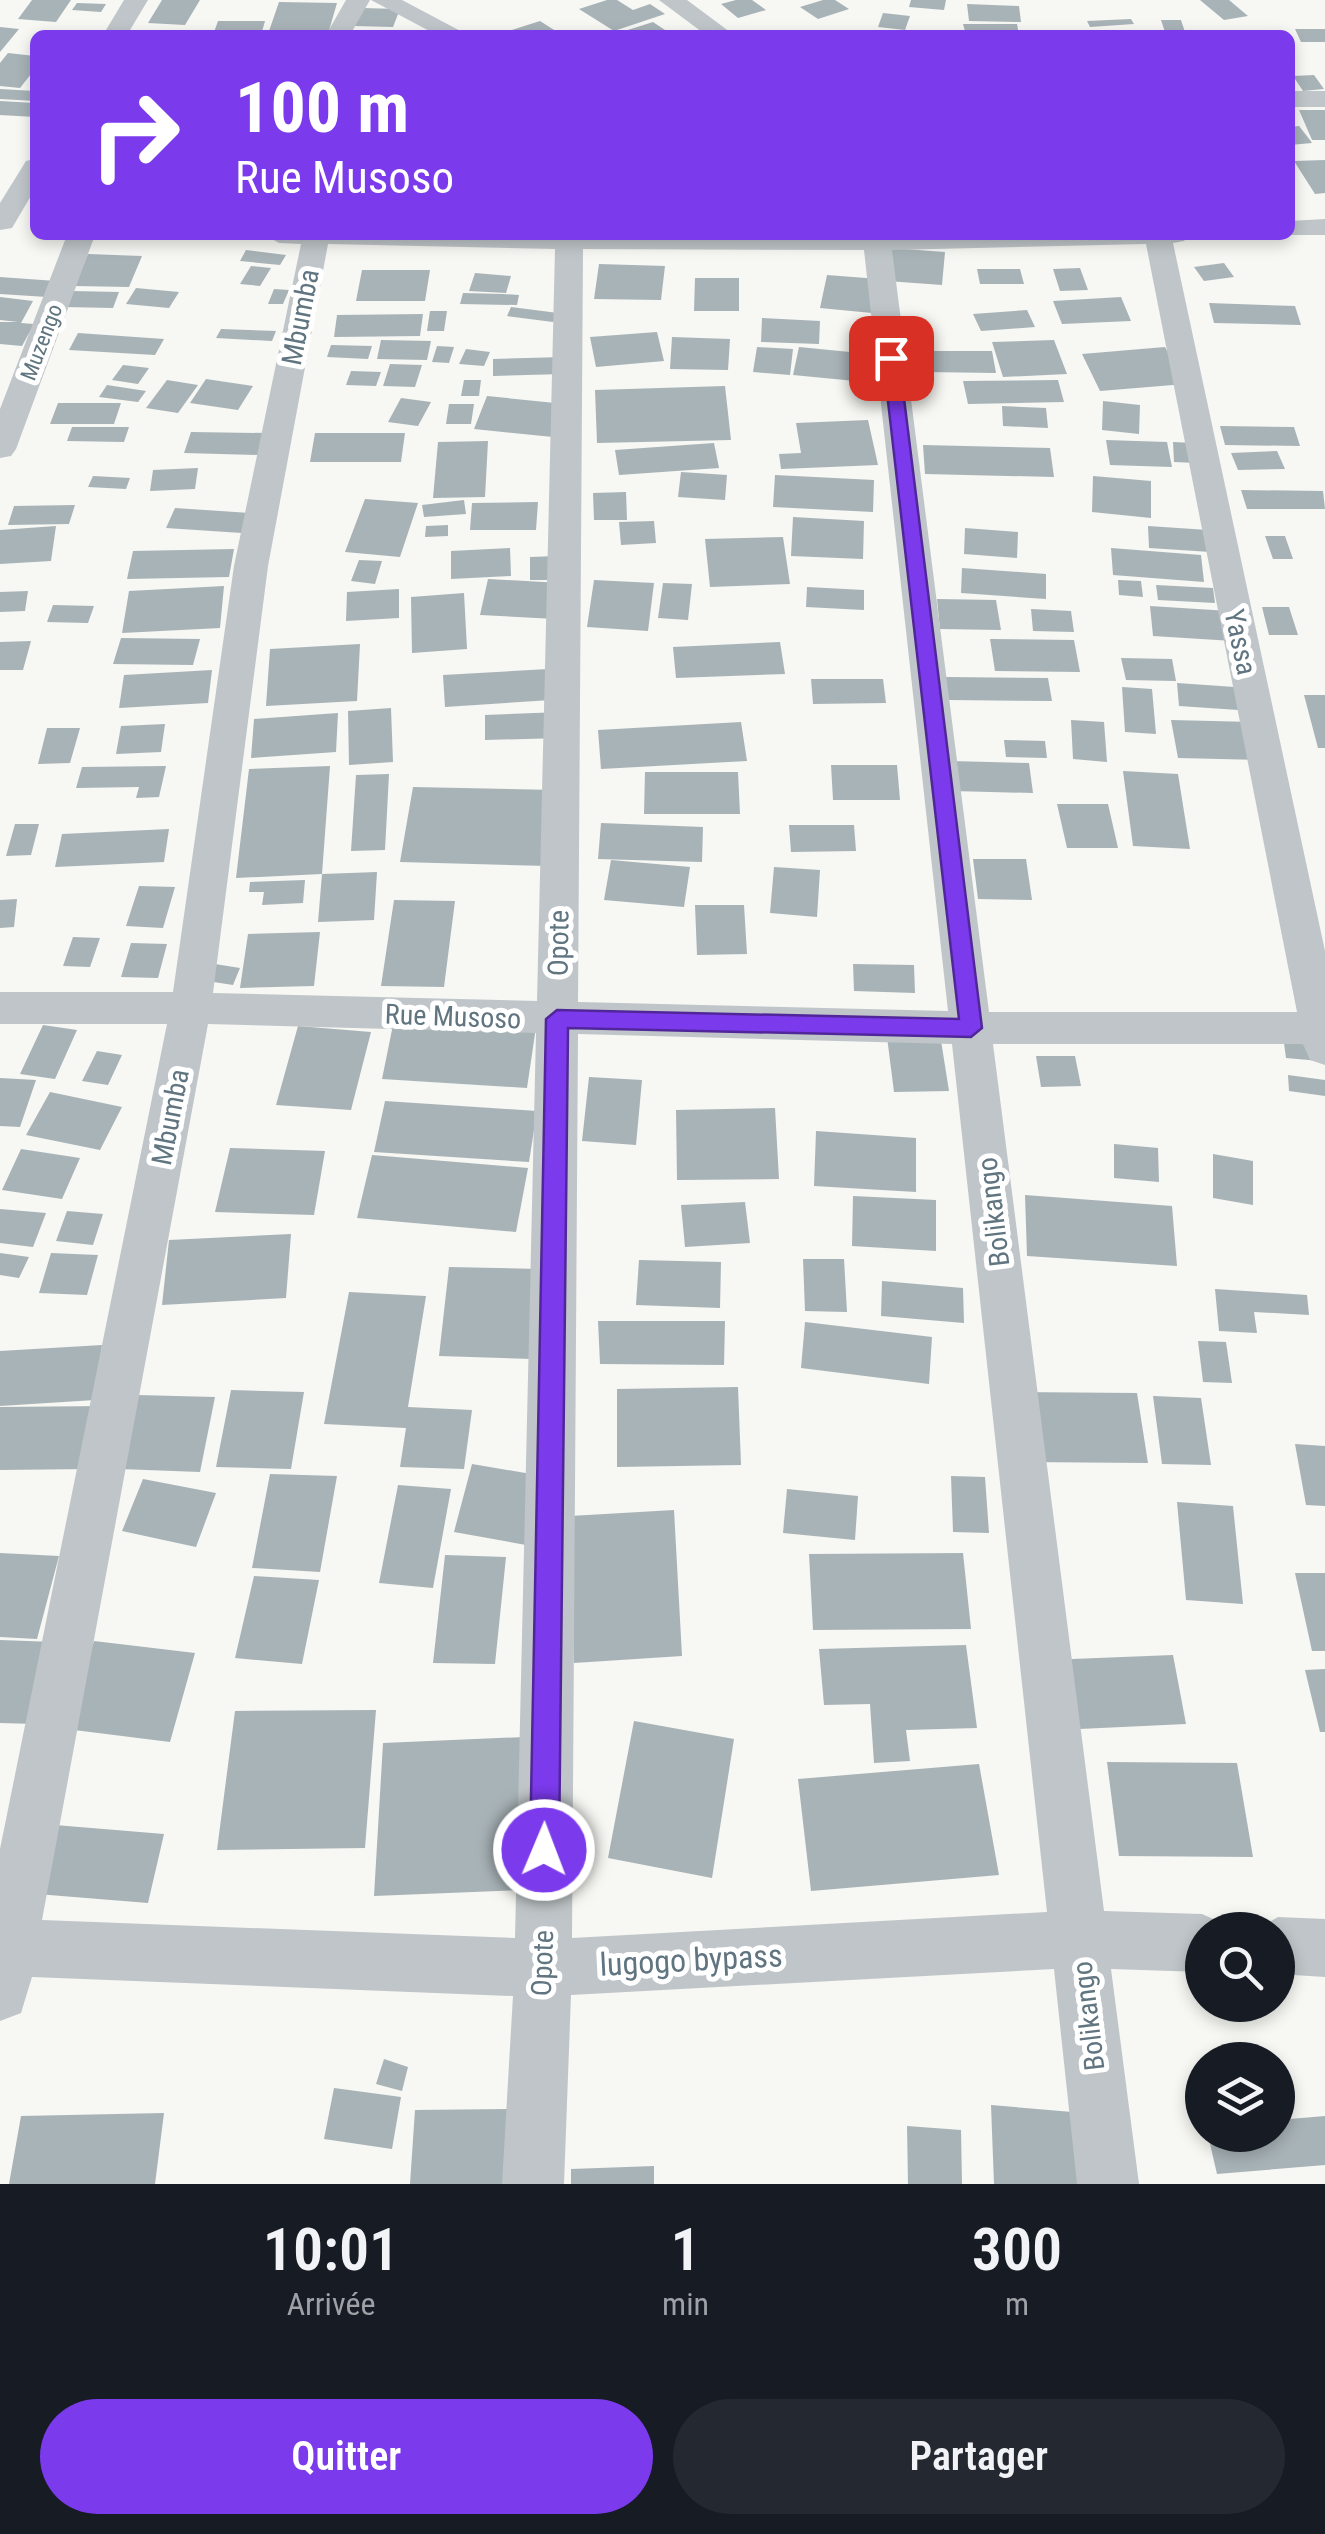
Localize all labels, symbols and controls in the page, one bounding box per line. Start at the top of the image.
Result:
text: 100 m [235,67,409,149]
icon: right [70,70,200,200]
text: Rue Musoso [235,151,454,204]
street label: Mbumba [275,266,326,368]
street label: Muzengo [16,301,67,384]
pin [849,316,934,401]
icon: arrive [864,331,919,386]
street label: Yassa [1218,606,1264,678]
street label: Opote [541,910,576,976]
street label: Rue Musoso [384,998,522,1035]
street label: Mbumba [145,1066,196,1168]
street label: Bolikango [970,1156,1017,1268]
position arrow [492,1798,596,1902]
map controls [1185,1912,1295,2152]
button: search [1185,1912,1295,2022]
street label: Opote [525,1929,560,1997]
street label: lugogo bypass [599,1936,783,1984]
street label: Bolikango [1065,1960,1112,2072]
button: layers [1185,2042,1295,2152]
text: 10:01 [263,2214,399,2285]
text: 1 [670,2214,701,2285]
text: 300 [972,2214,1062,2285]
text: Arrivée [287,2285,375,2323]
text: min [662,2285,709,2323]
text: m [1005,2285,1029,2323]
button: Quitter [40,2399,653,2514]
button: Partager [673,2399,1285,2514]

